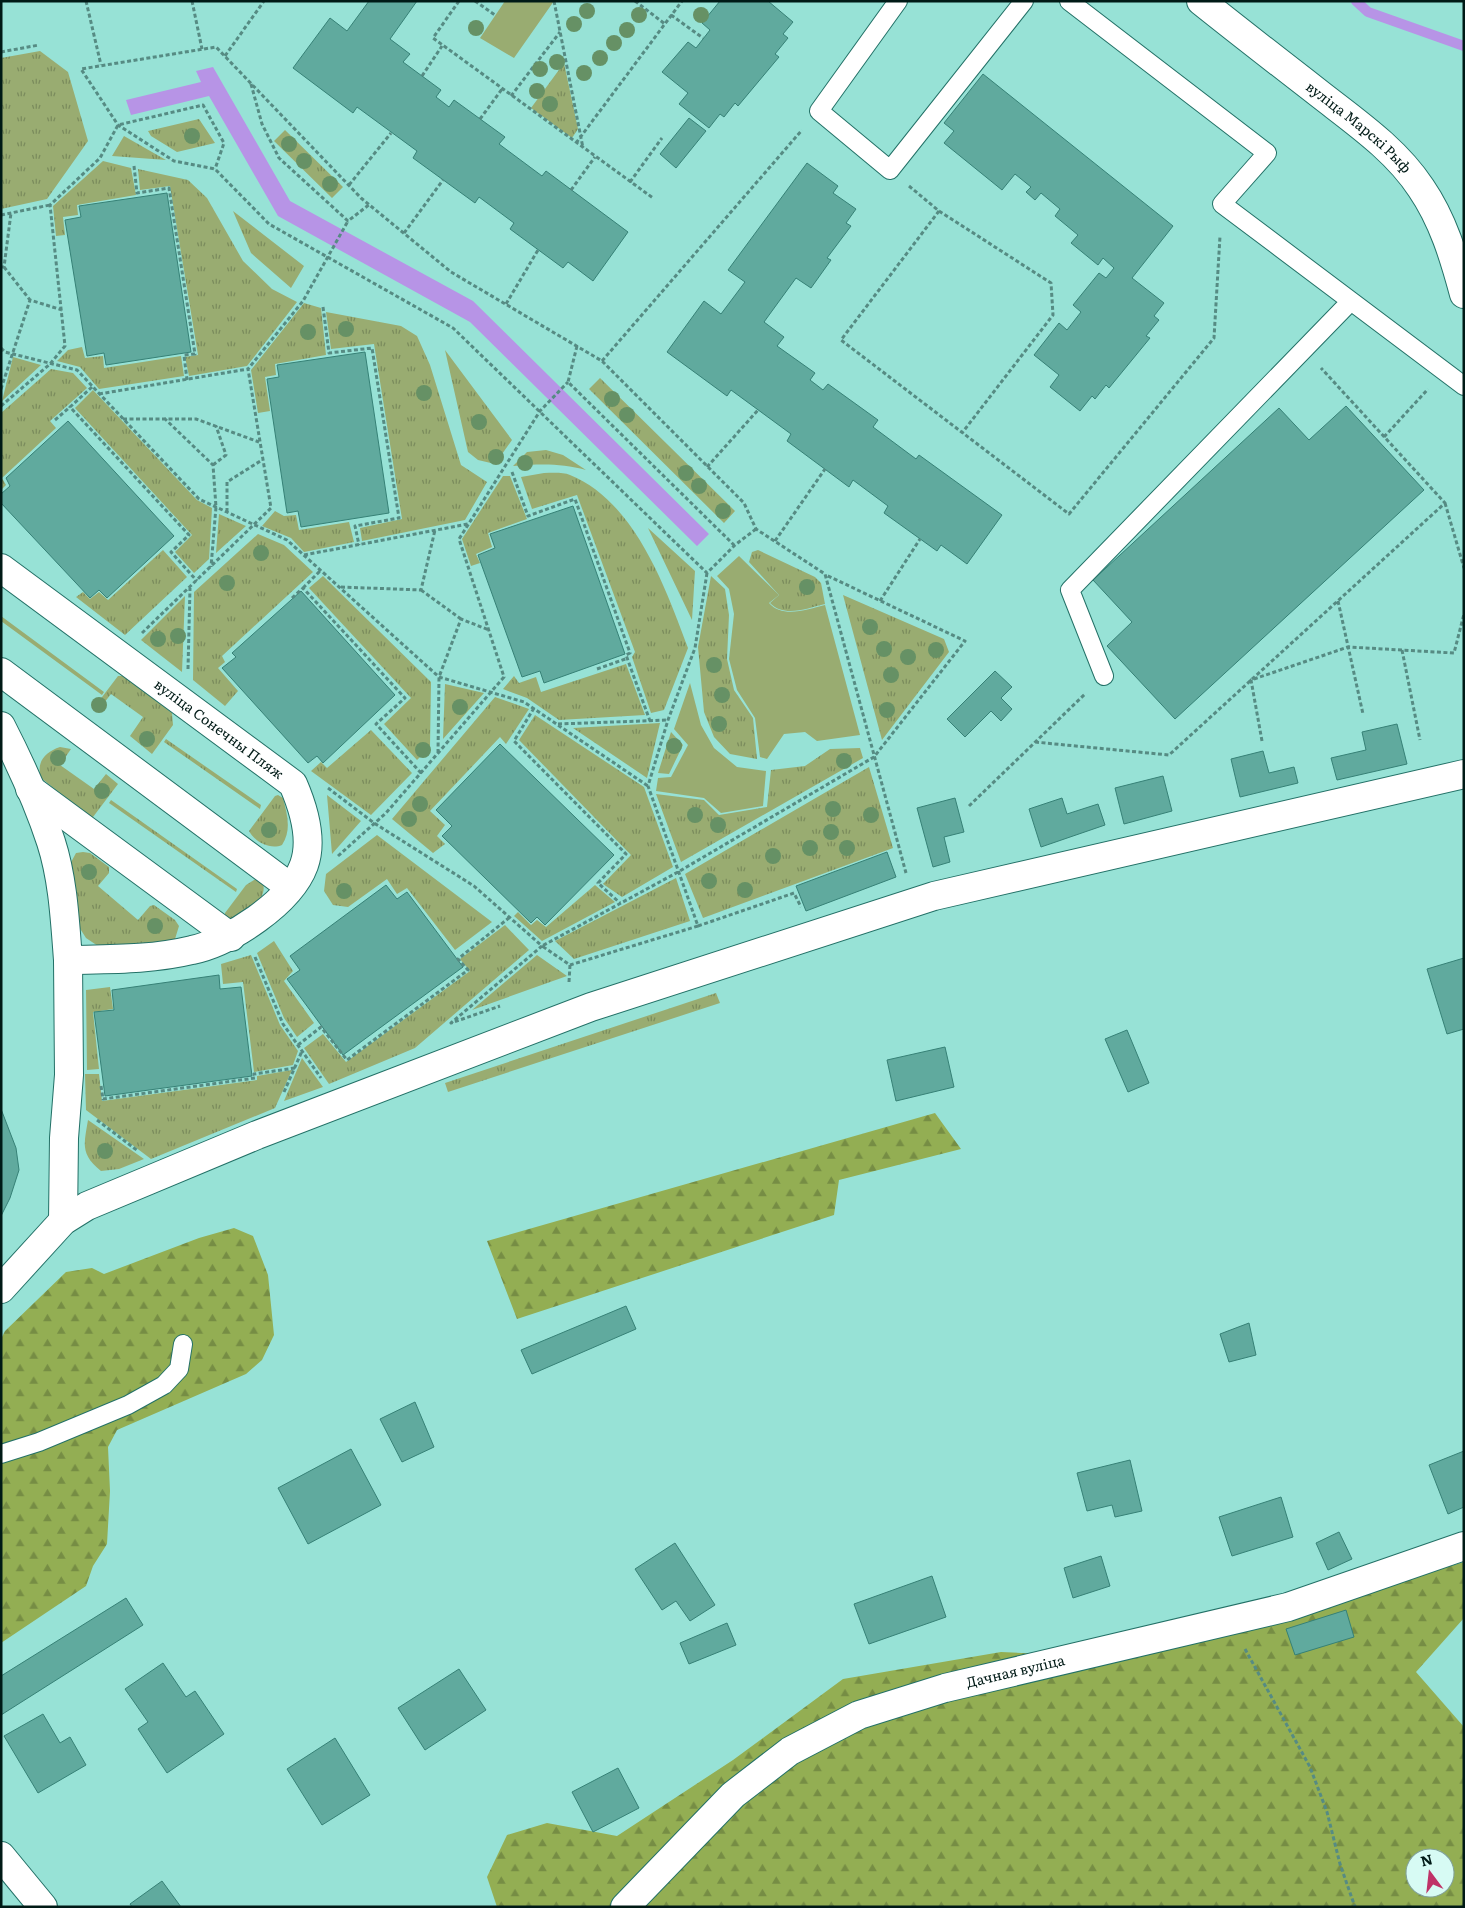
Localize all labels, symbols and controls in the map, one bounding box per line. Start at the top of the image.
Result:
street label: вуліца Марскі Рыф [1302,76,1417,177]
street label: вуліца Сонечны Пляж [151,674,288,783]
street label: Дачная вуліца [964,1649,1067,1692]
north arrow [1405,1848,1455,1898]
text: N [1418,1848,1435,1871]

